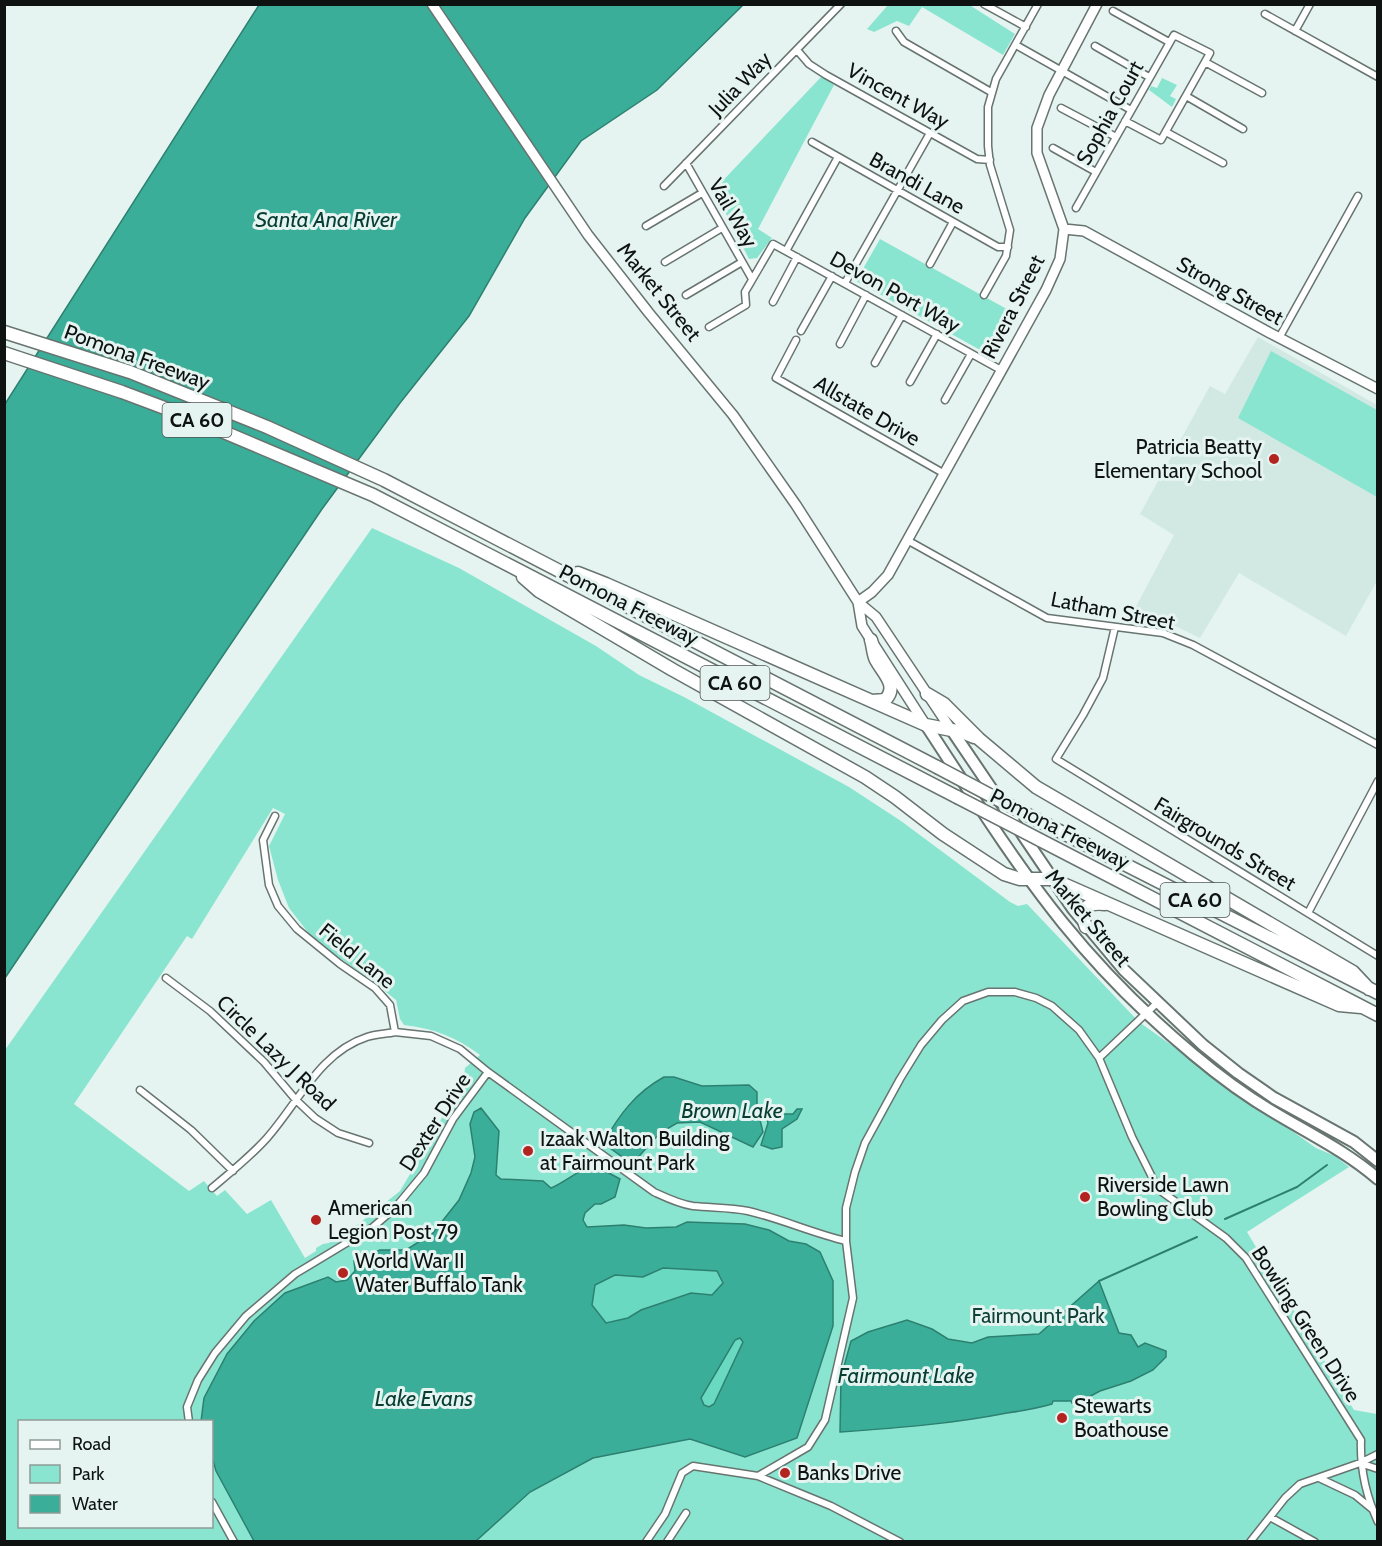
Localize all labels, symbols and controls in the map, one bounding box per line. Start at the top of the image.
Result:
street label: Julia Way [702,46,777,122]
street label: Sophia Court [1071,56,1148,169]
street label: Vincent Way [843,57,954,134]
street label: Brandi Lane [865,146,969,219]
street label: Vail Way [704,174,763,252]
water label: Santa Ana River [255,206,398,233]
street label: Market Street [612,238,707,346]
street label: Devon Port Way [826,245,965,338]
street label: Rivera Street [976,251,1049,363]
street label: Strong Street [1173,251,1288,330]
street label: Pomona Freeway [61,319,214,395]
street label: Allstate Drive [810,370,925,451]
road number: CA 60 [162,403,232,437]
place label: Patricia Beatty Elementary School [1094,434,1262,483]
marker: Patricia Beatty Elementary School [1267,452,1281,466]
street label: Pomona Freeway [555,559,703,651]
street label: Latham Street [1049,586,1177,635]
road number: CA 60 [700,666,770,700]
street label: Pomona Freeway [986,783,1134,875]
street label: Fairgrounds Street [1150,791,1301,896]
street label: Market Street [1041,864,1136,971]
road number: CA 60 [1160,883,1230,917]
street label: Field Lane [314,917,400,994]
street label: Circle Lazy J Road [212,990,341,1116]
street label: Dexter Drive [394,1068,476,1175]
water label: Brown Lake [681,1097,783,1124]
place label: Izaak Walton Building at Fairmount Park [540,1126,730,1175]
marker: Izaak Walton Building at Fairmount Park [521,1144,535,1158]
place label: Riverside Lawn Bowling Club [1097,1172,1229,1221]
marker: Riverside Lawn Bowling Club [1078,1190,1092,1204]
place label: American Legion Post 79 [328,1195,459,1244]
marker: American Legion Post 79 [309,1213,323,1227]
street label: Bowling Green Drive [1247,1241,1366,1407]
place label: World War II Water Buffalo Tank [355,1248,523,1297]
marker: World War II Water Buffalo Tank [336,1266,350,1280]
park label: Fairmount Park [971,1303,1105,1328]
water label: Fairmount Lake [838,1362,974,1389]
water label: Lake Evans [375,1385,474,1412]
place label: Stewarts Boathouse [1074,1393,1169,1442]
marker: Stewarts Boathouse [1055,1411,1069,1425]
legend [18,1420,213,1528]
text: Road [72,1433,111,1455]
place label: Banks Drive [797,1460,902,1485]
text: Park [72,1463,105,1485]
marker: Banks Drive [778,1466,792,1480]
text: Water [72,1493,118,1515]

